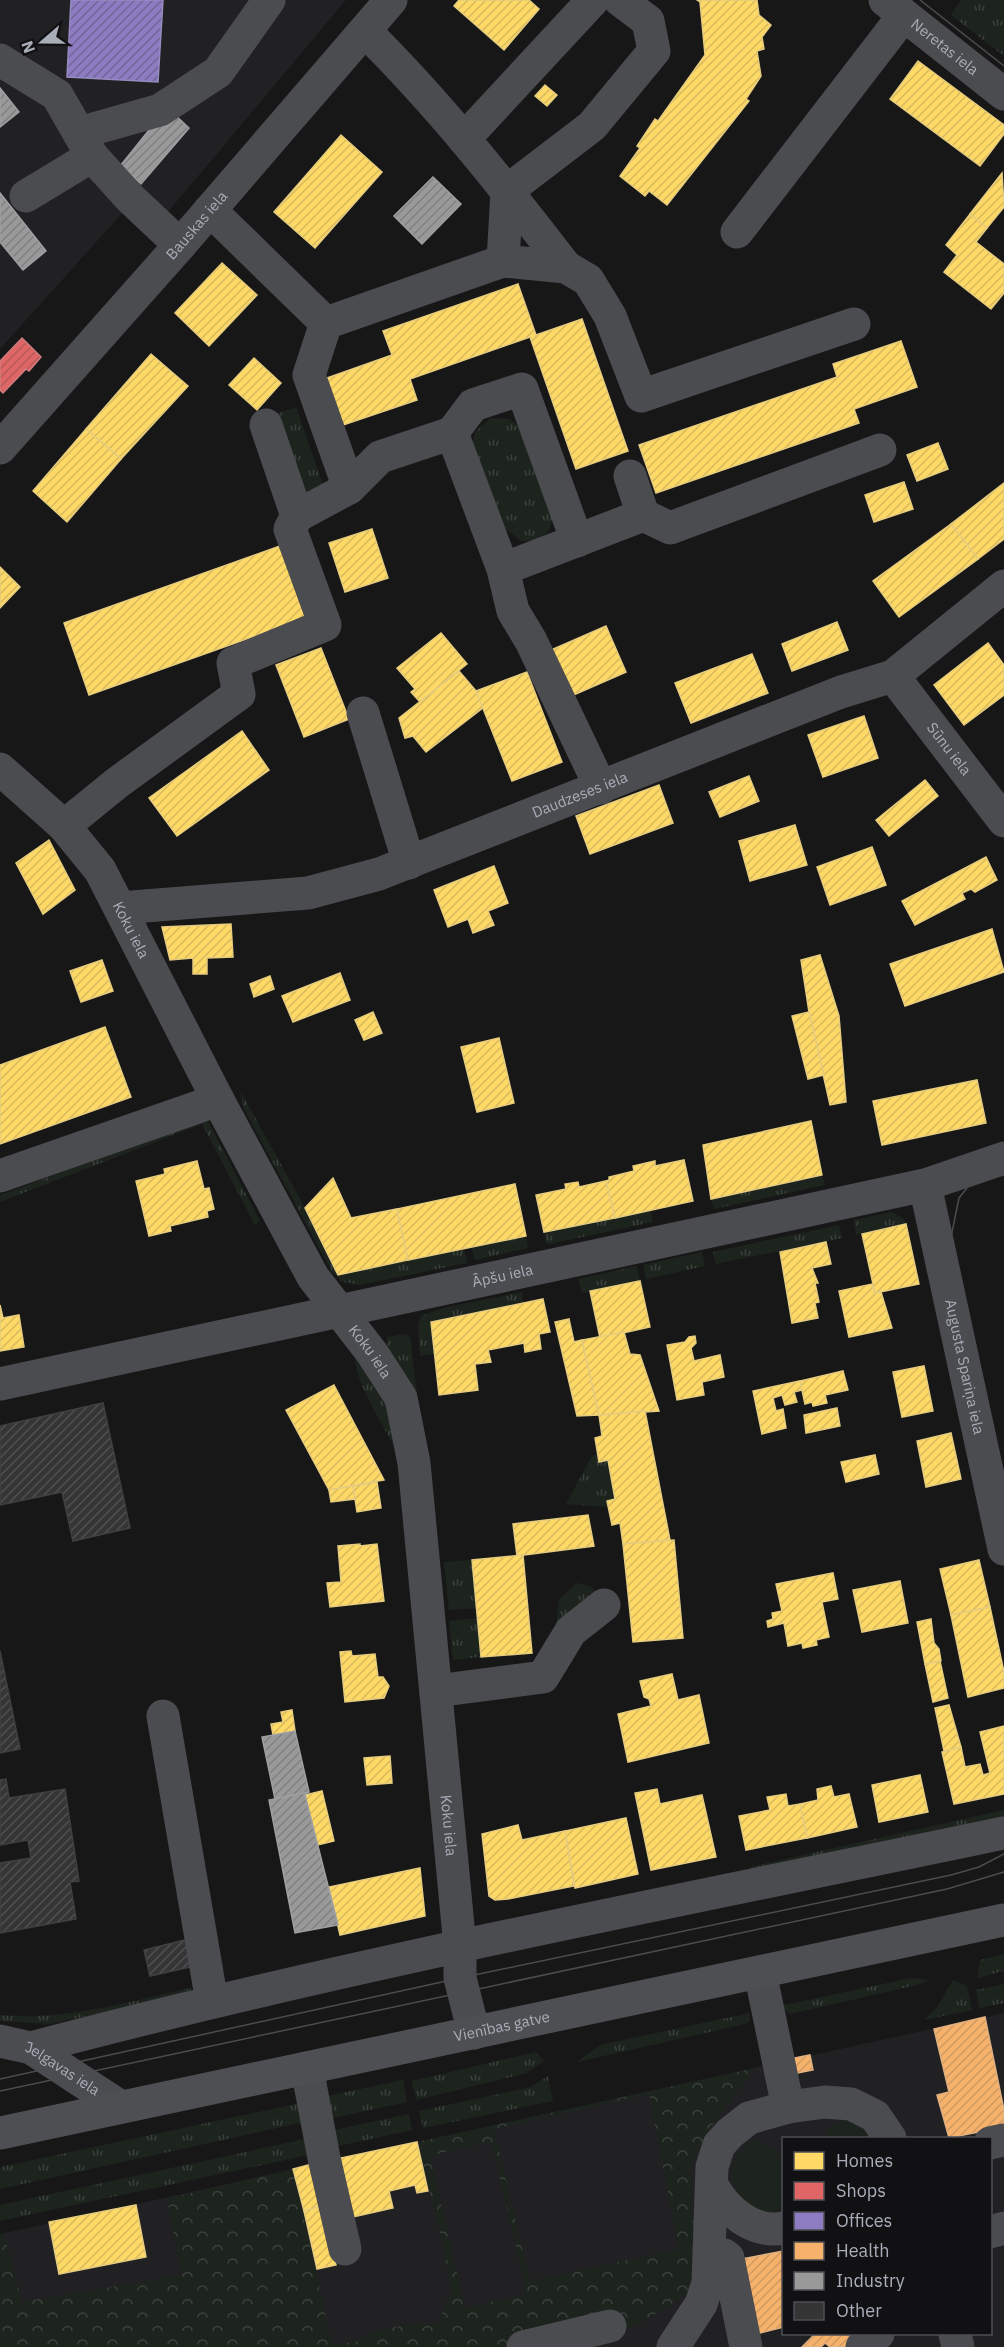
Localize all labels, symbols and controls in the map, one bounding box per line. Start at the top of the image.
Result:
north arrow [12,12,72,72]
street label: Neretas iela [907,14,983,79]
text: N [17,38,39,56]
street label: Bauskas iela [162,187,231,263]
street label: Sūnu iela [923,718,976,779]
street label: Daudzeses iela [529,767,630,822]
street label: Koku iela [109,898,154,961]
street label: Āpšu iela [470,1260,535,1291]
street label: Augusta Spariņa iela [941,1297,989,1436]
street label: Koku iela [345,1321,396,1382]
street label: Koku iela [437,1794,461,1857]
street label: Vienības gatve [452,2007,551,2045]
street label: Jelgavas iela [23,2037,104,2100]
legend [782,2137,992,2335]
text: Homes [836,2149,893,2172]
text: Shops [836,2179,886,2202]
text: Offices [836,2209,892,2232]
text: Health [836,2239,890,2262]
text: Industry [836,2269,905,2292]
text: Other [836,2299,882,2322]

